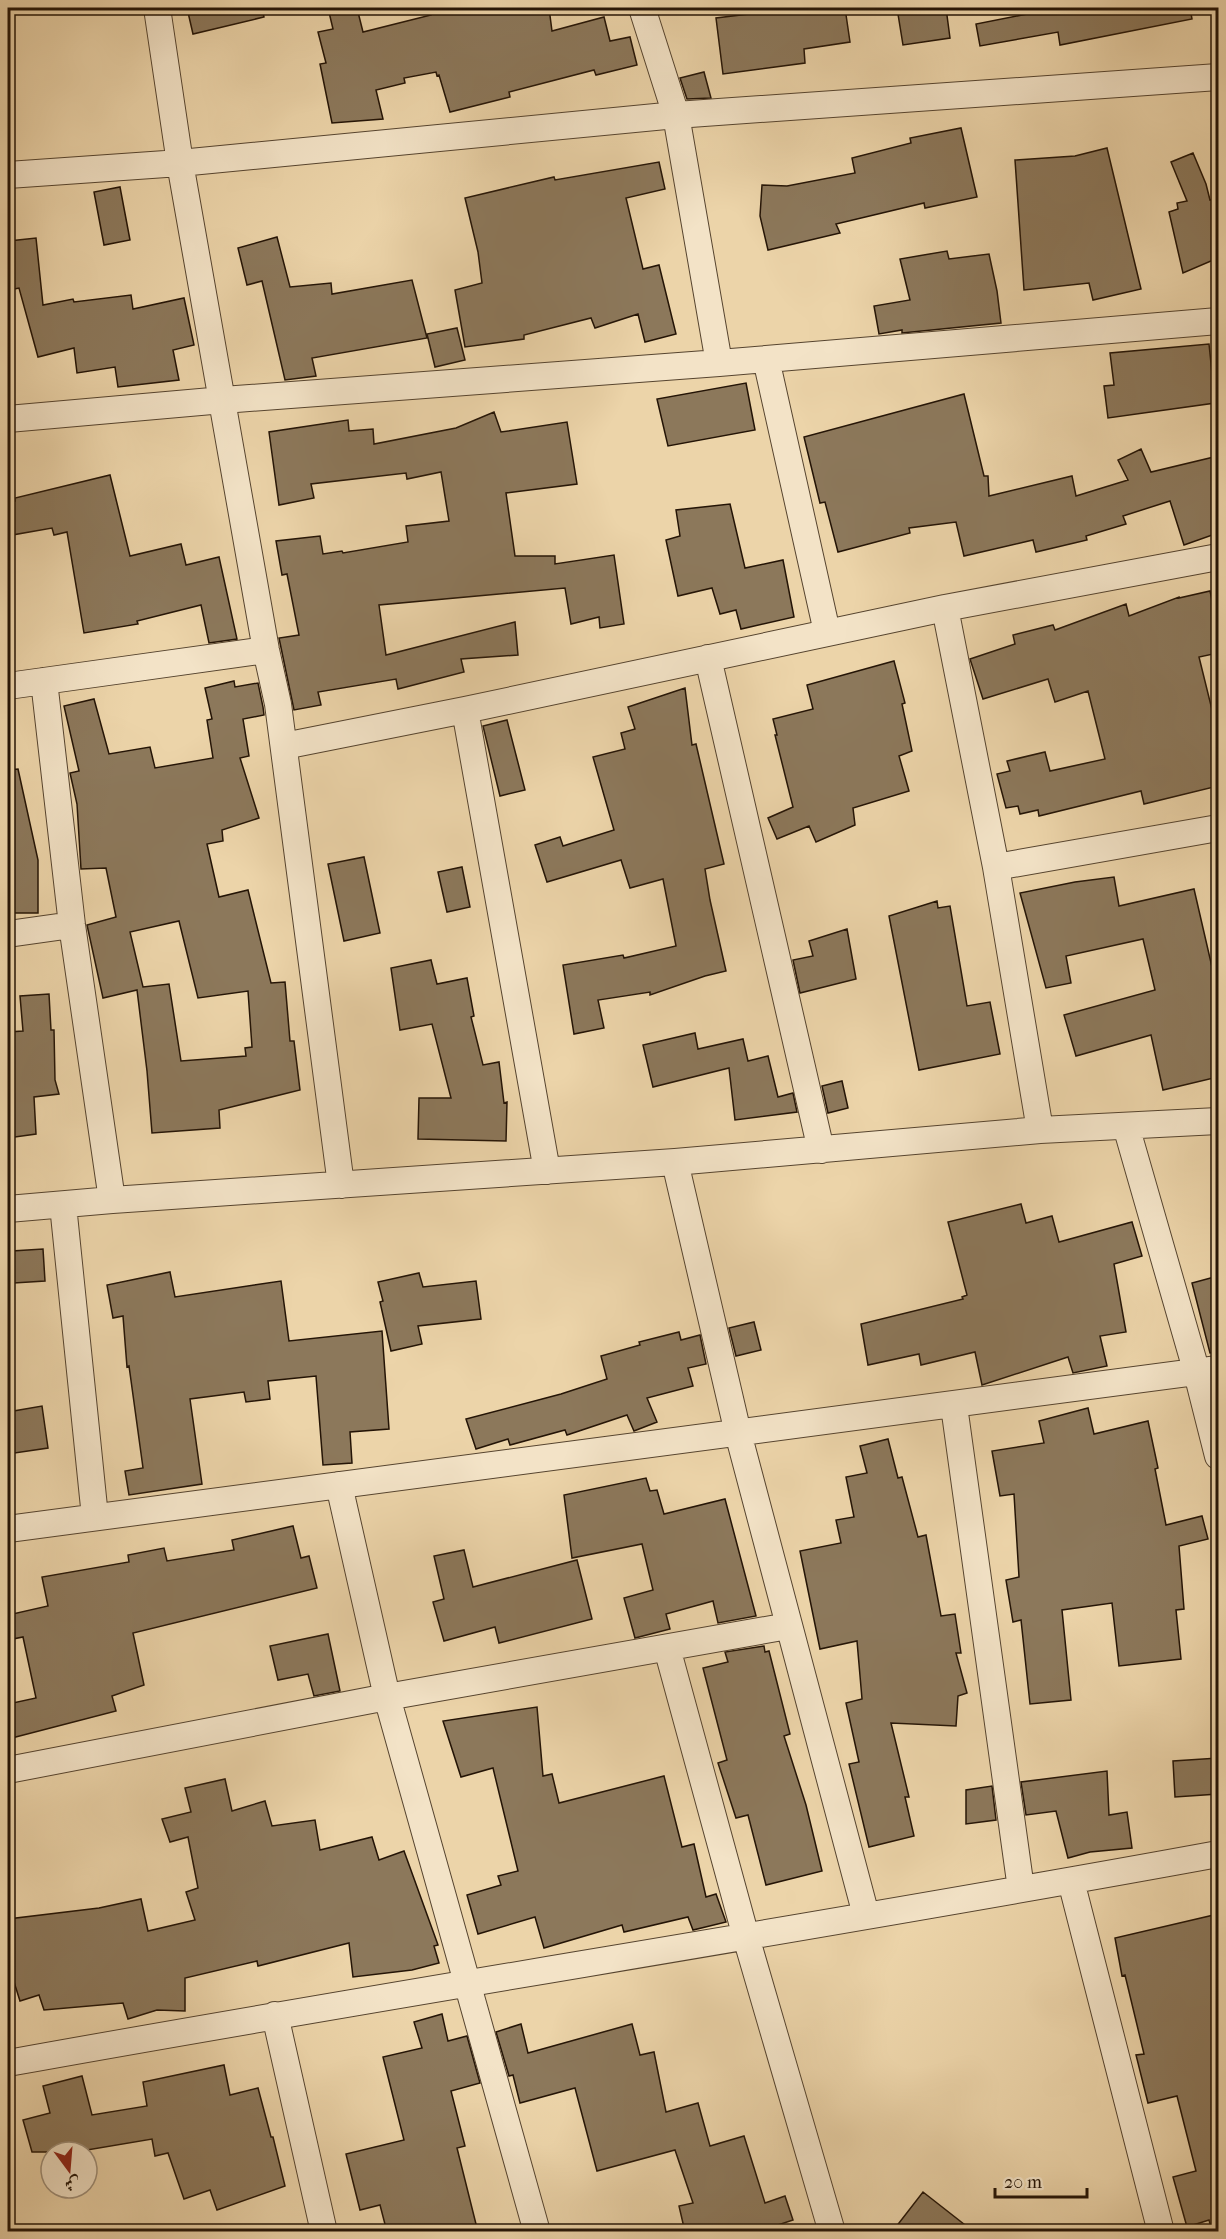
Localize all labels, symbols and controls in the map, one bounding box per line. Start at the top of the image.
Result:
north arrow [39,2140,99,2200]
scale bar [995,2161,1086,2199]
text: 20 m [1004,2172,1042,2193]
text: ش [63,2173,83,2195]

